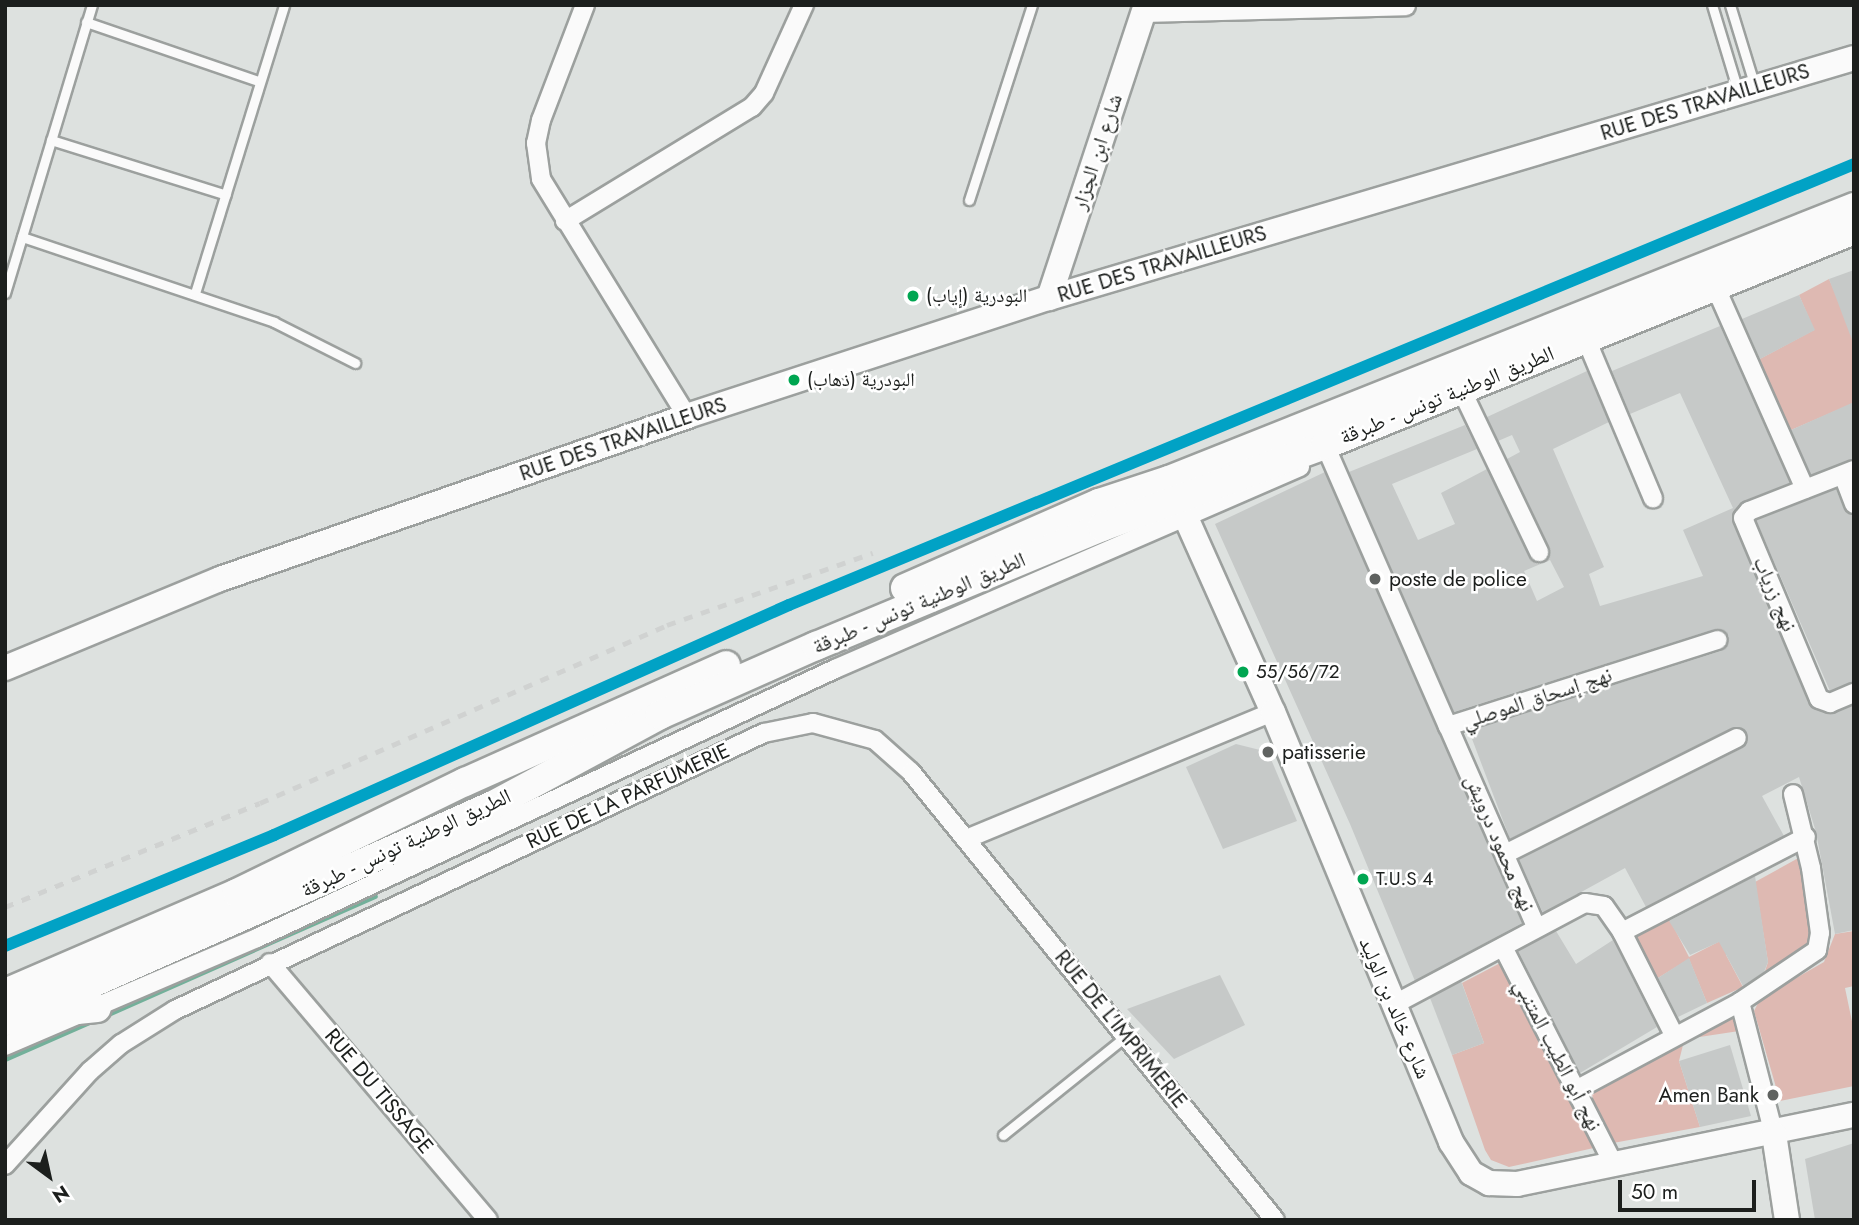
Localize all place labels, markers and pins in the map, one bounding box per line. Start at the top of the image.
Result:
place label: البودرية (إياب) [926,285,1027,307]
marker: البودرية (إياب) [906,289,920,303]
place label: البودرية (ذهاب) [807,369,915,391]
marker: البودرية (ذهاب) [787,373,801,387]
place label: poste de police [1389,566,1527,592]
marker: poste de police [1367,571,1383,587]
place label: 55/56/72 [1256,661,1339,683]
marker: 55/56/72 [1236,665,1250,679]
place label: patisserie [1282,739,1366,765]
marker: patisserie [1260,744,1276,760]
place label: T.U.S 4 [1376,868,1433,890]
marker: T.U.S 4 [1356,872,1370,886]
place label: Amen Bank [1659,1082,1759,1108]
marker: Amen Bank [1765,1087,1781,1103]

